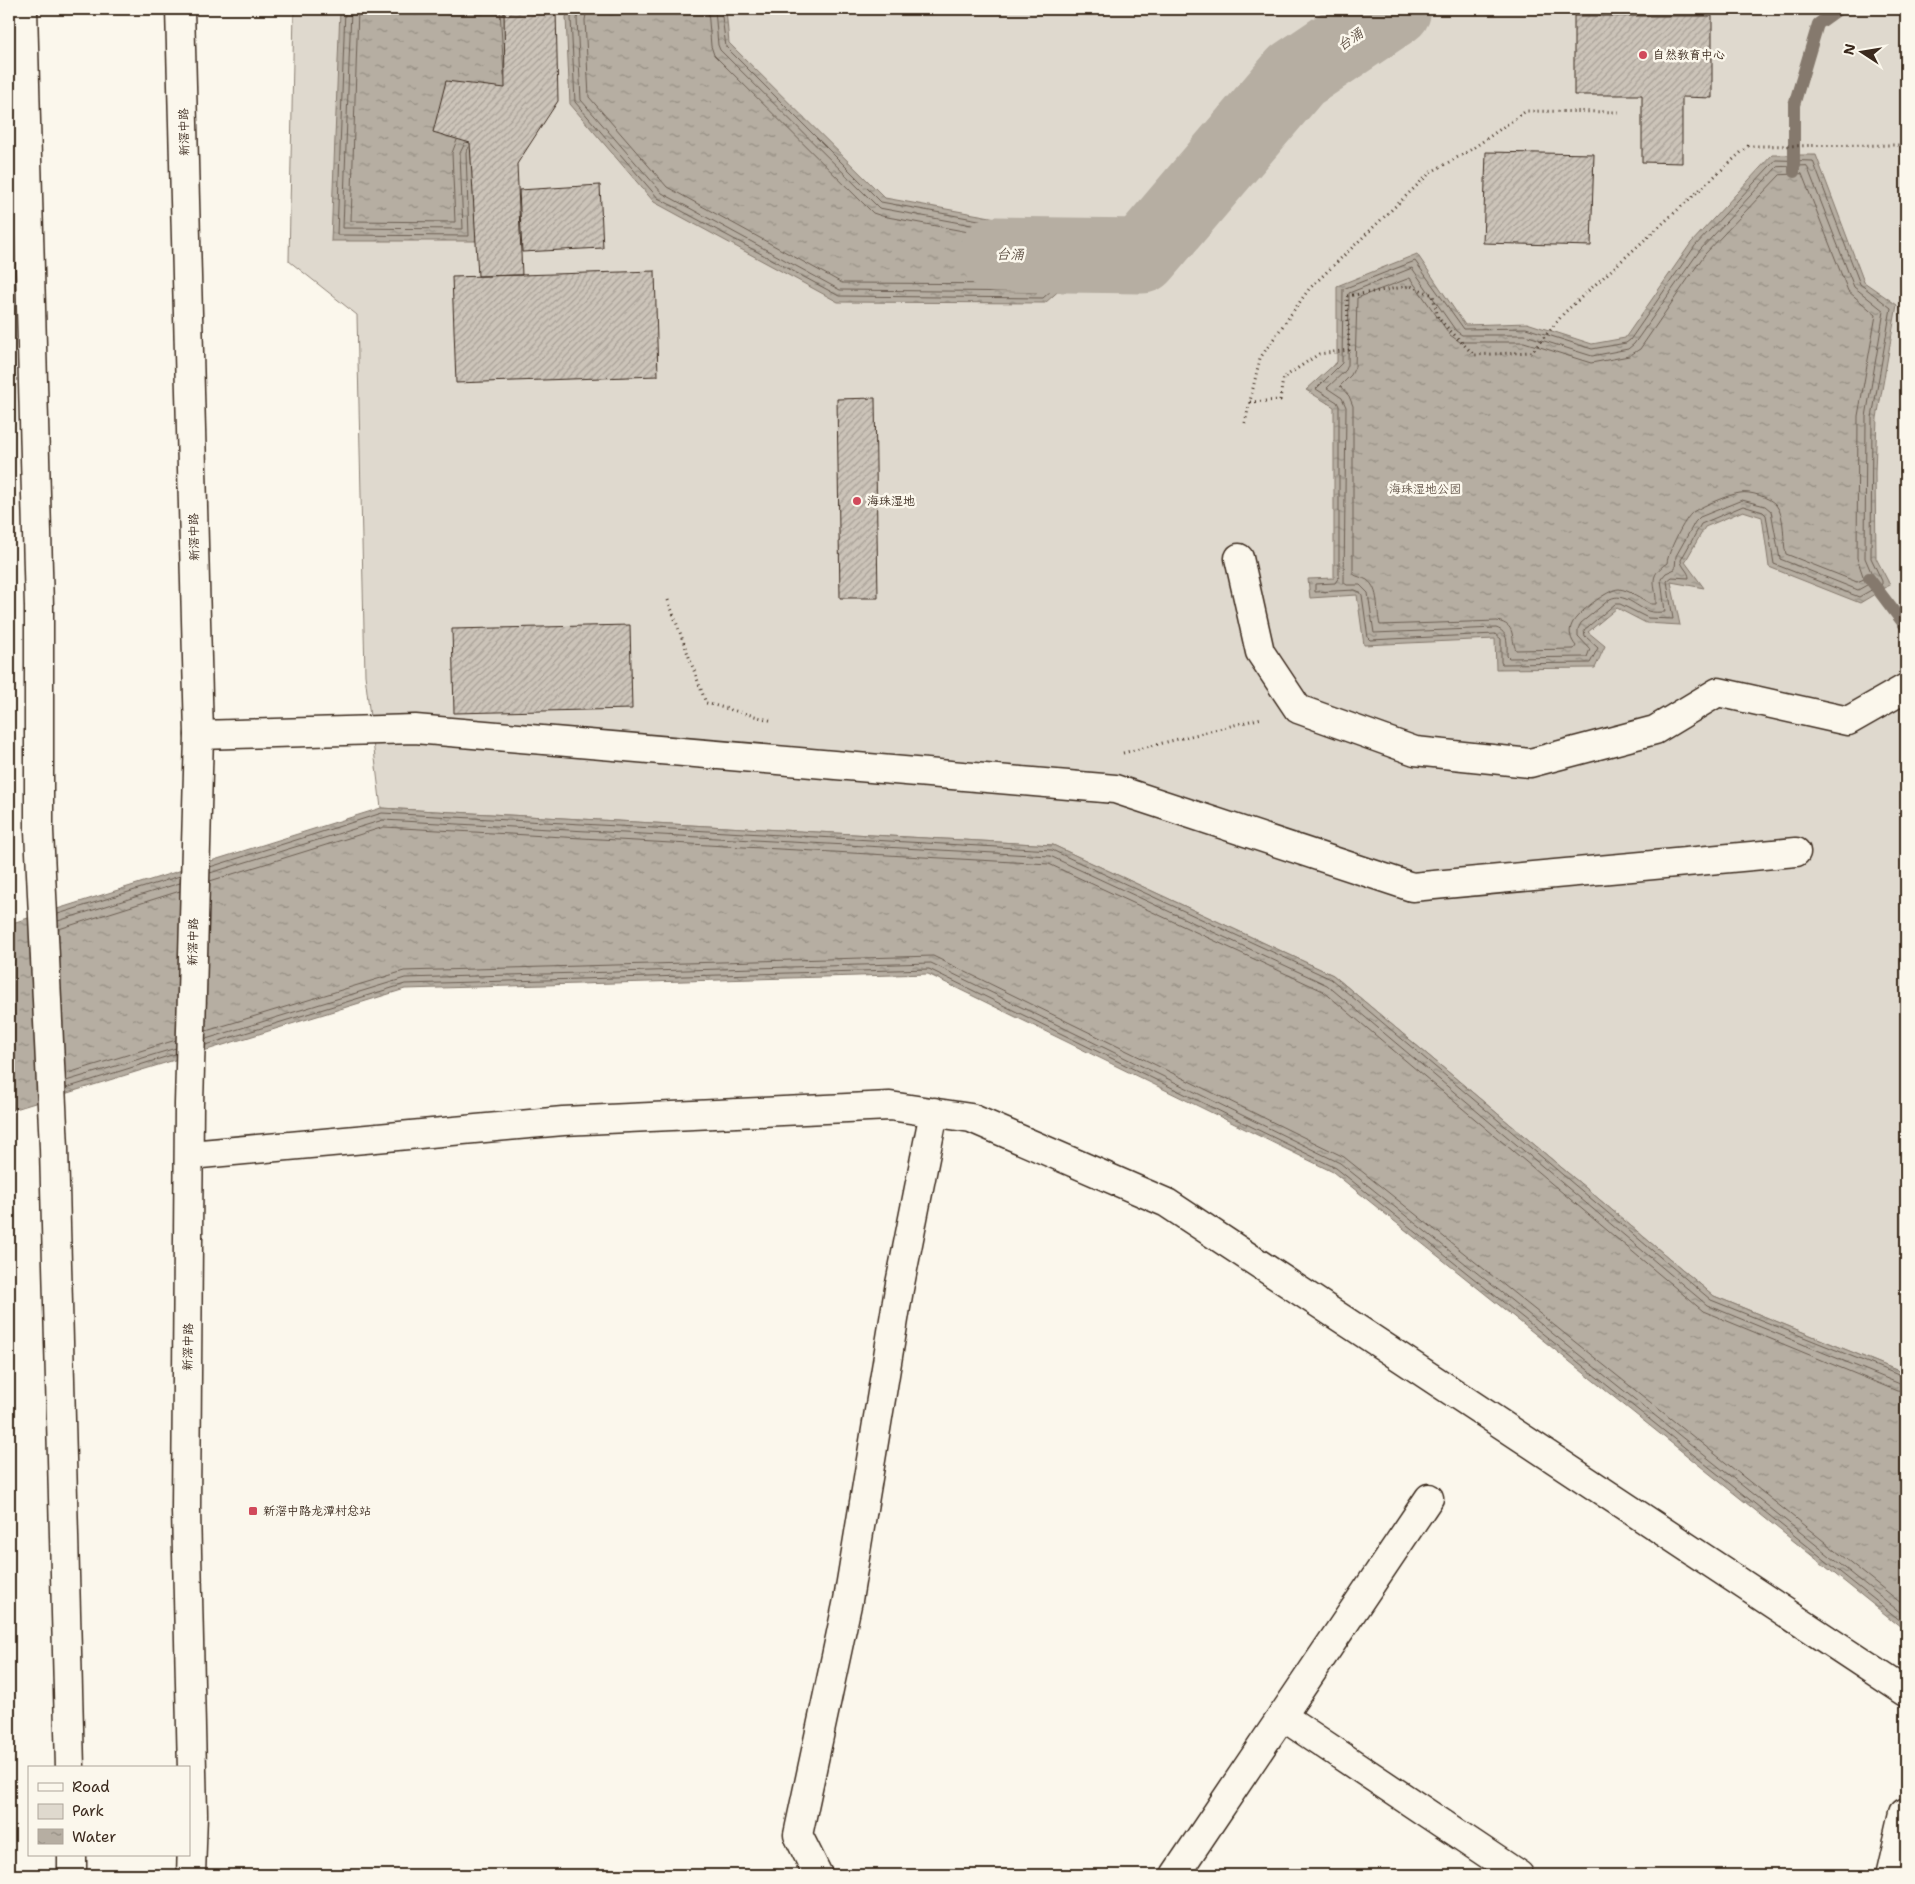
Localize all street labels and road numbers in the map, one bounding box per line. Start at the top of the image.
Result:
street label: 新滘中路 [176,108,192,156]
street label: 新滘中路 [186,513,202,561]
street label: 新滘中路 [185,918,201,966]
street label: 新滘中路 [180,1323,196,1371]

